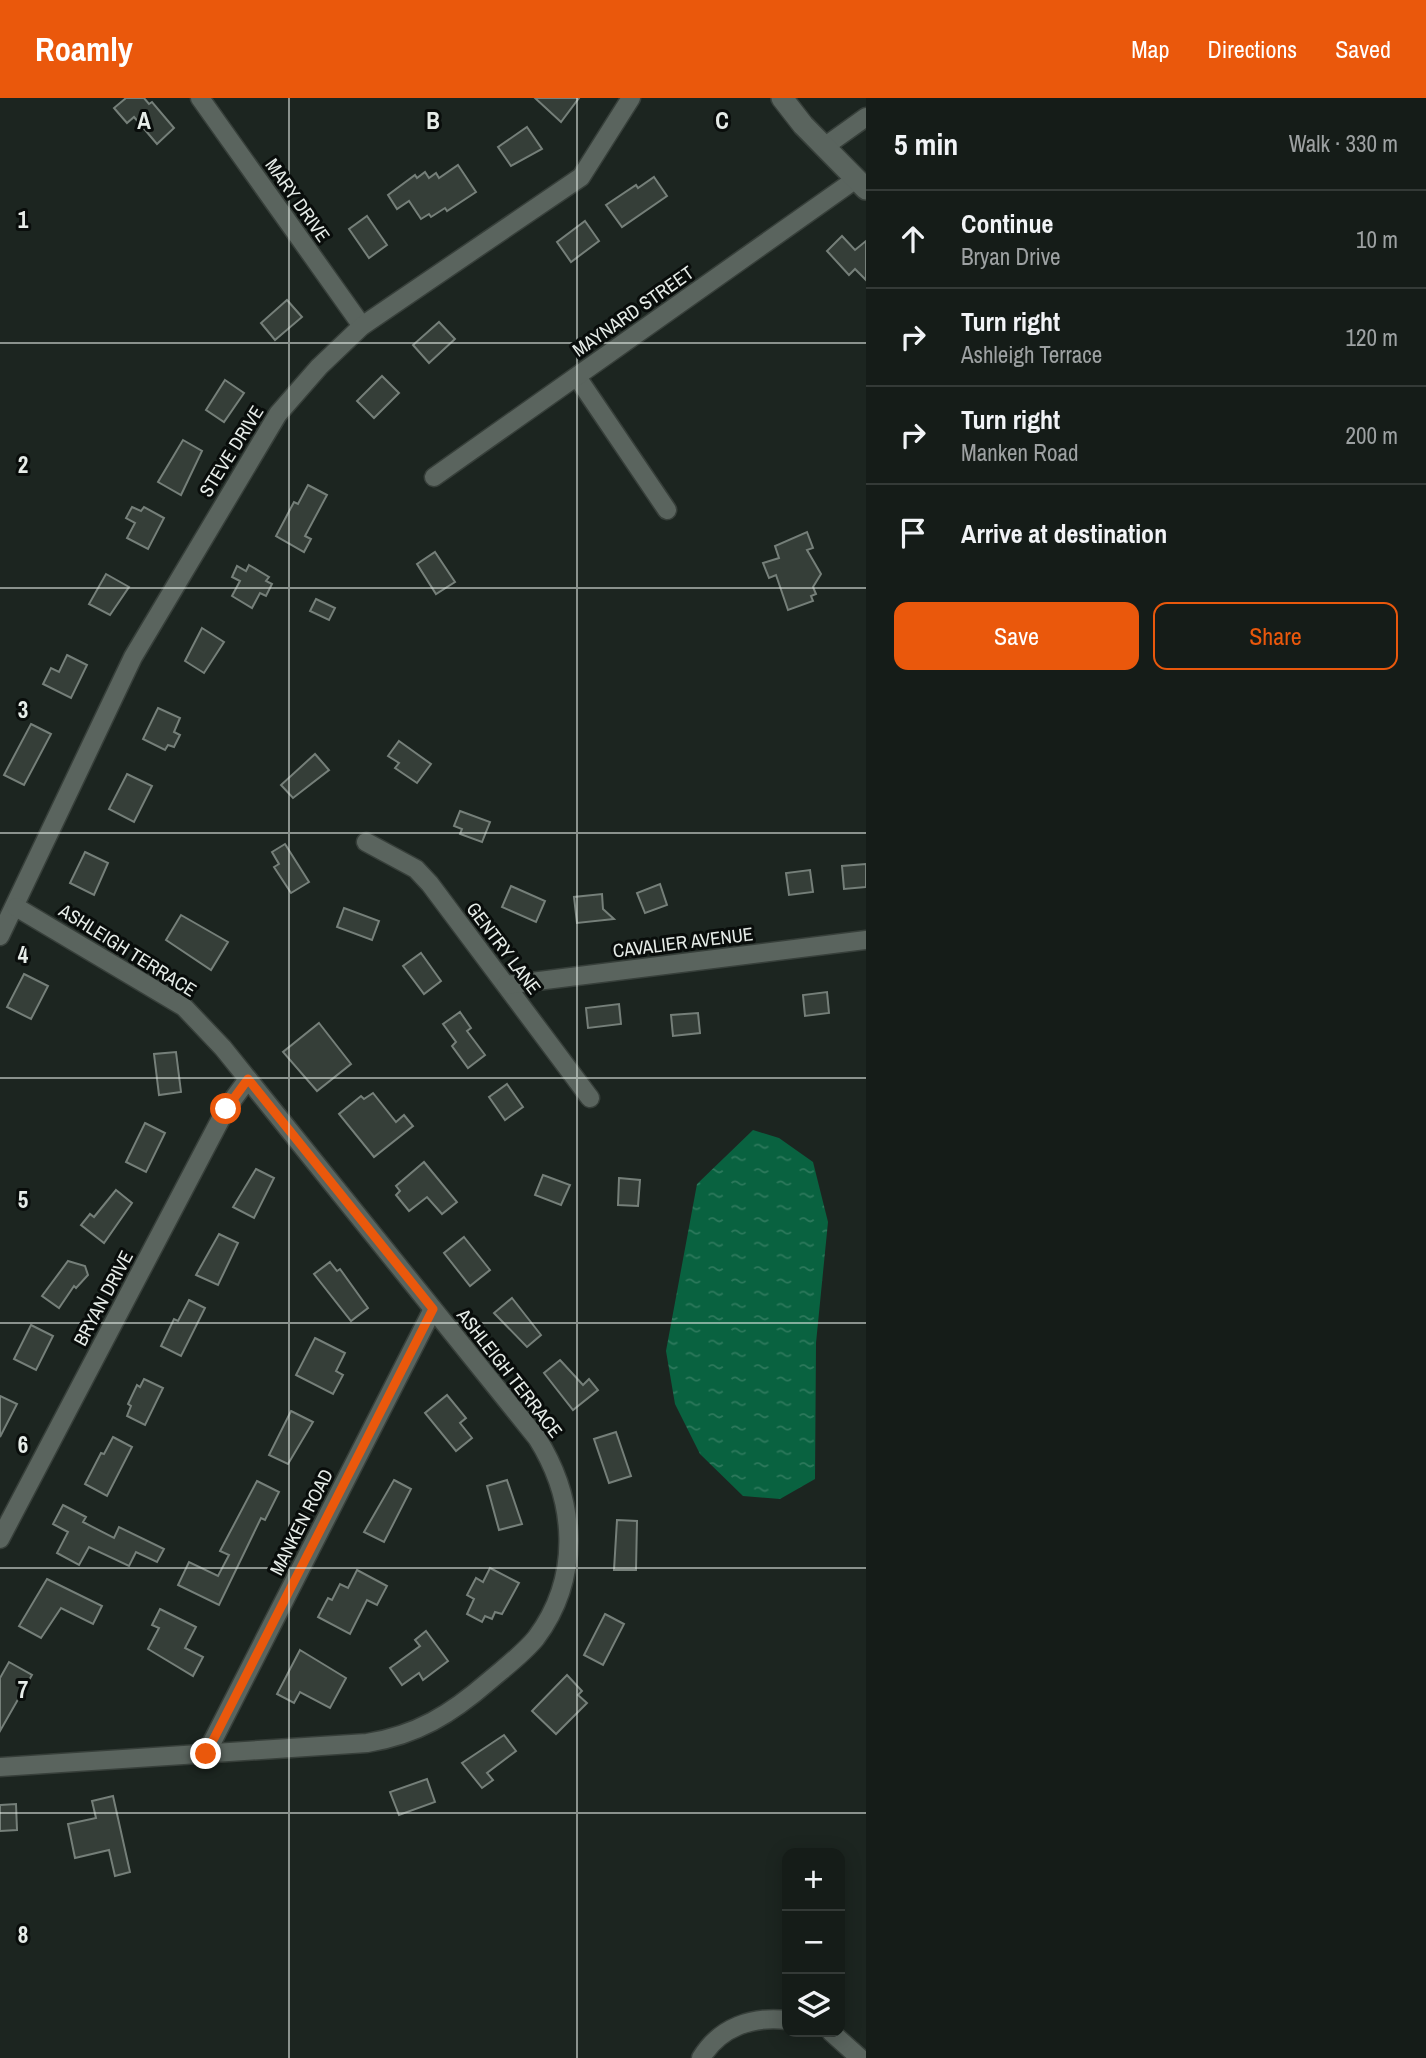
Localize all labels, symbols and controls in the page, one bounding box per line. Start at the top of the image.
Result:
text: Roamly [35,27,133,71]
text: Map [1131,33,1169,65]
text: Directions [1207,33,1297,65]
text: Saved [1335,33,1391,65]
text: A [137,105,151,136]
text: B [426,105,440,136]
text: C [715,105,729,136]
text: 5 min [894,124,958,164]
text: Walk · 330 m [1289,128,1398,159]
street label: MARY DRIVE [260,153,336,247]
text: 1 [18,204,29,235]
text: Continue [961,206,1053,241]
icon: ahead [894,220,932,258]
text: 10 m [1356,224,1398,255]
text: Bryan Drive [961,241,1061,272]
street label: MAYNARD STREET [567,259,699,363]
text: Turn right [961,304,1060,339]
icon: right [894,318,932,356]
text: 120 m [1346,322,1398,353]
text: Ashleigh Terrace [961,339,1102,370]
street label: STEVE DRIVE [193,400,269,502]
text: Turn right [961,402,1060,437]
icon: right [894,416,932,454]
text: 200 m [1346,420,1398,451]
text: Manken Road [961,437,1078,468]
text: 2 [18,449,28,480]
icon: arrive [894,514,932,552]
text: Arrive at destination [961,516,1167,551]
button: Save [894,602,1139,670]
button: Share [1153,602,1398,670]
text: 3 [18,694,28,725]
street label: GENTRY LANE [461,896,547,1000]
street label: ASHLEIGH TERRACE [54,897,202,1003]
street label: CAVALIER AVENUE [611,920,755,964]
text: 4 [18,939,29,970]
route start [210,1093,241,1124]
text: 5 [18,1184,28,1215]
street label: BRYAN DRIVE [67,1246,139,1350]
street label: ASHLEIGH TERRACE [451,1302,569,1443]
text: 6 [18,1429,28,1460]
street label: MANKEN ROAD [263,1464,339,1580]
text: 7 [18,1674,28,1705]
route end [190,1738,221,1769]
map controls [782,1848,845,2037]
button: + [782,1848,845,1911]
button: − [782,1911,845,1974]
text: 8 [18,1919,28,1950]
button: layers [782,1974,845,2037]

